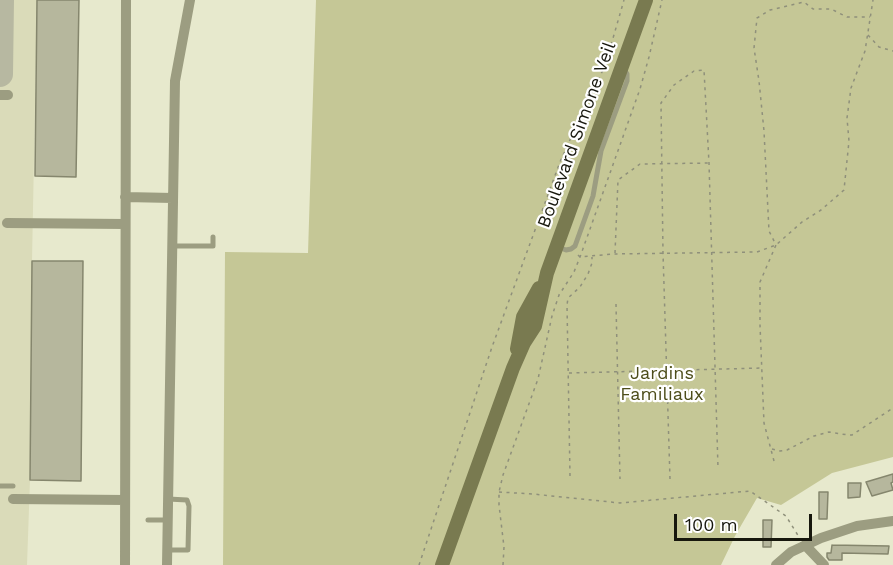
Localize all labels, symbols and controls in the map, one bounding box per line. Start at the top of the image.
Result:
street label: Boulevard Simone Veil [533,39,621,231]
park label: Jardins Familiaux [620,363,704,406]
scale bar [677,502,815,540]
text: 100 m [685,514,738,535]

